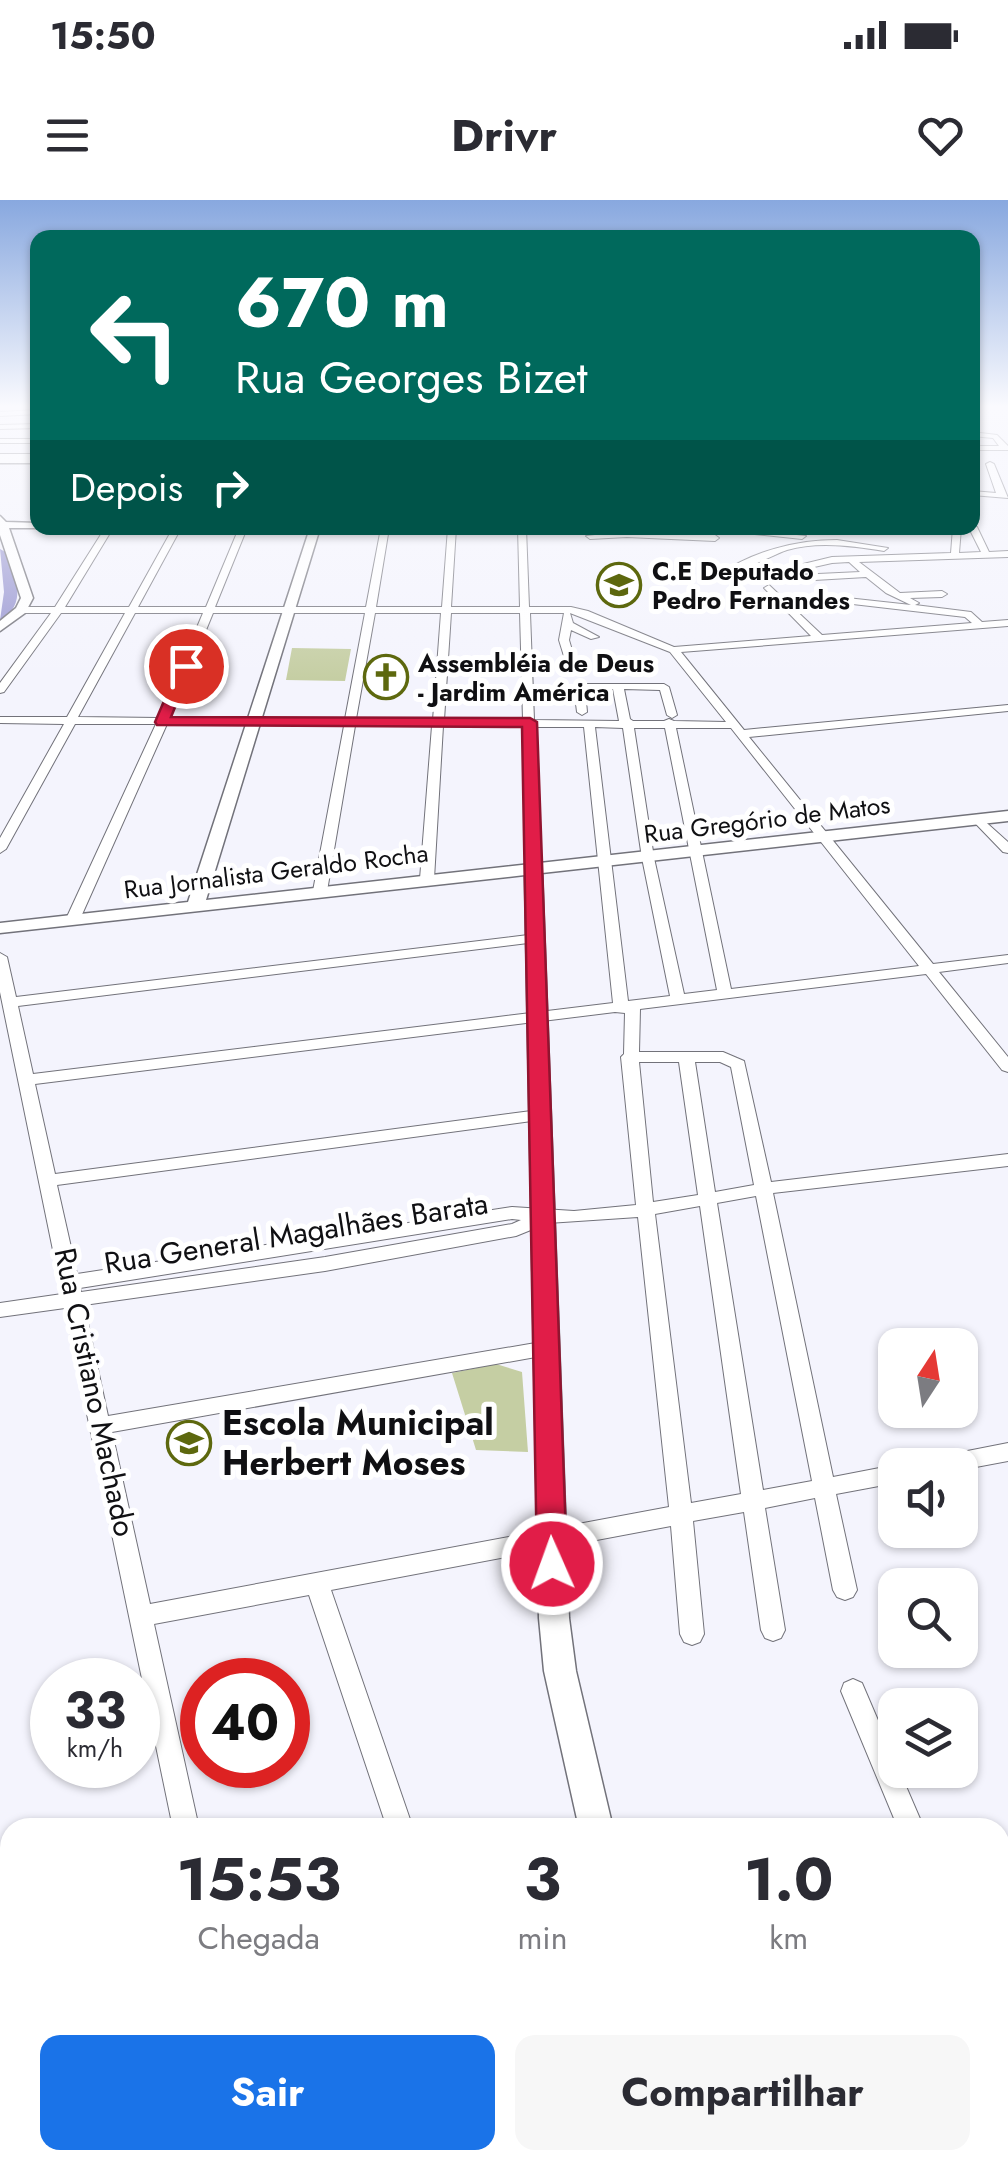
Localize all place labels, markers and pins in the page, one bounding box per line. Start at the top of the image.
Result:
place label: C.E Deputado Pedro Fernandes [652,553,850,618]
school or university icon: C.E Deputado Pedro Fernandes [596,562,642,608]
pin [144,624,229,709]
place label: Assembléia de Deus - Jardim América [417,645,654,710]
church icon: Assembléia de Deus - Jardim América [363,654,409,700]
place label: Escola Municipal Herbert Moses [222,1398,494,1488]
school or university icon: Escola Municipal Herbert Moses [166,1420,212,1466]

